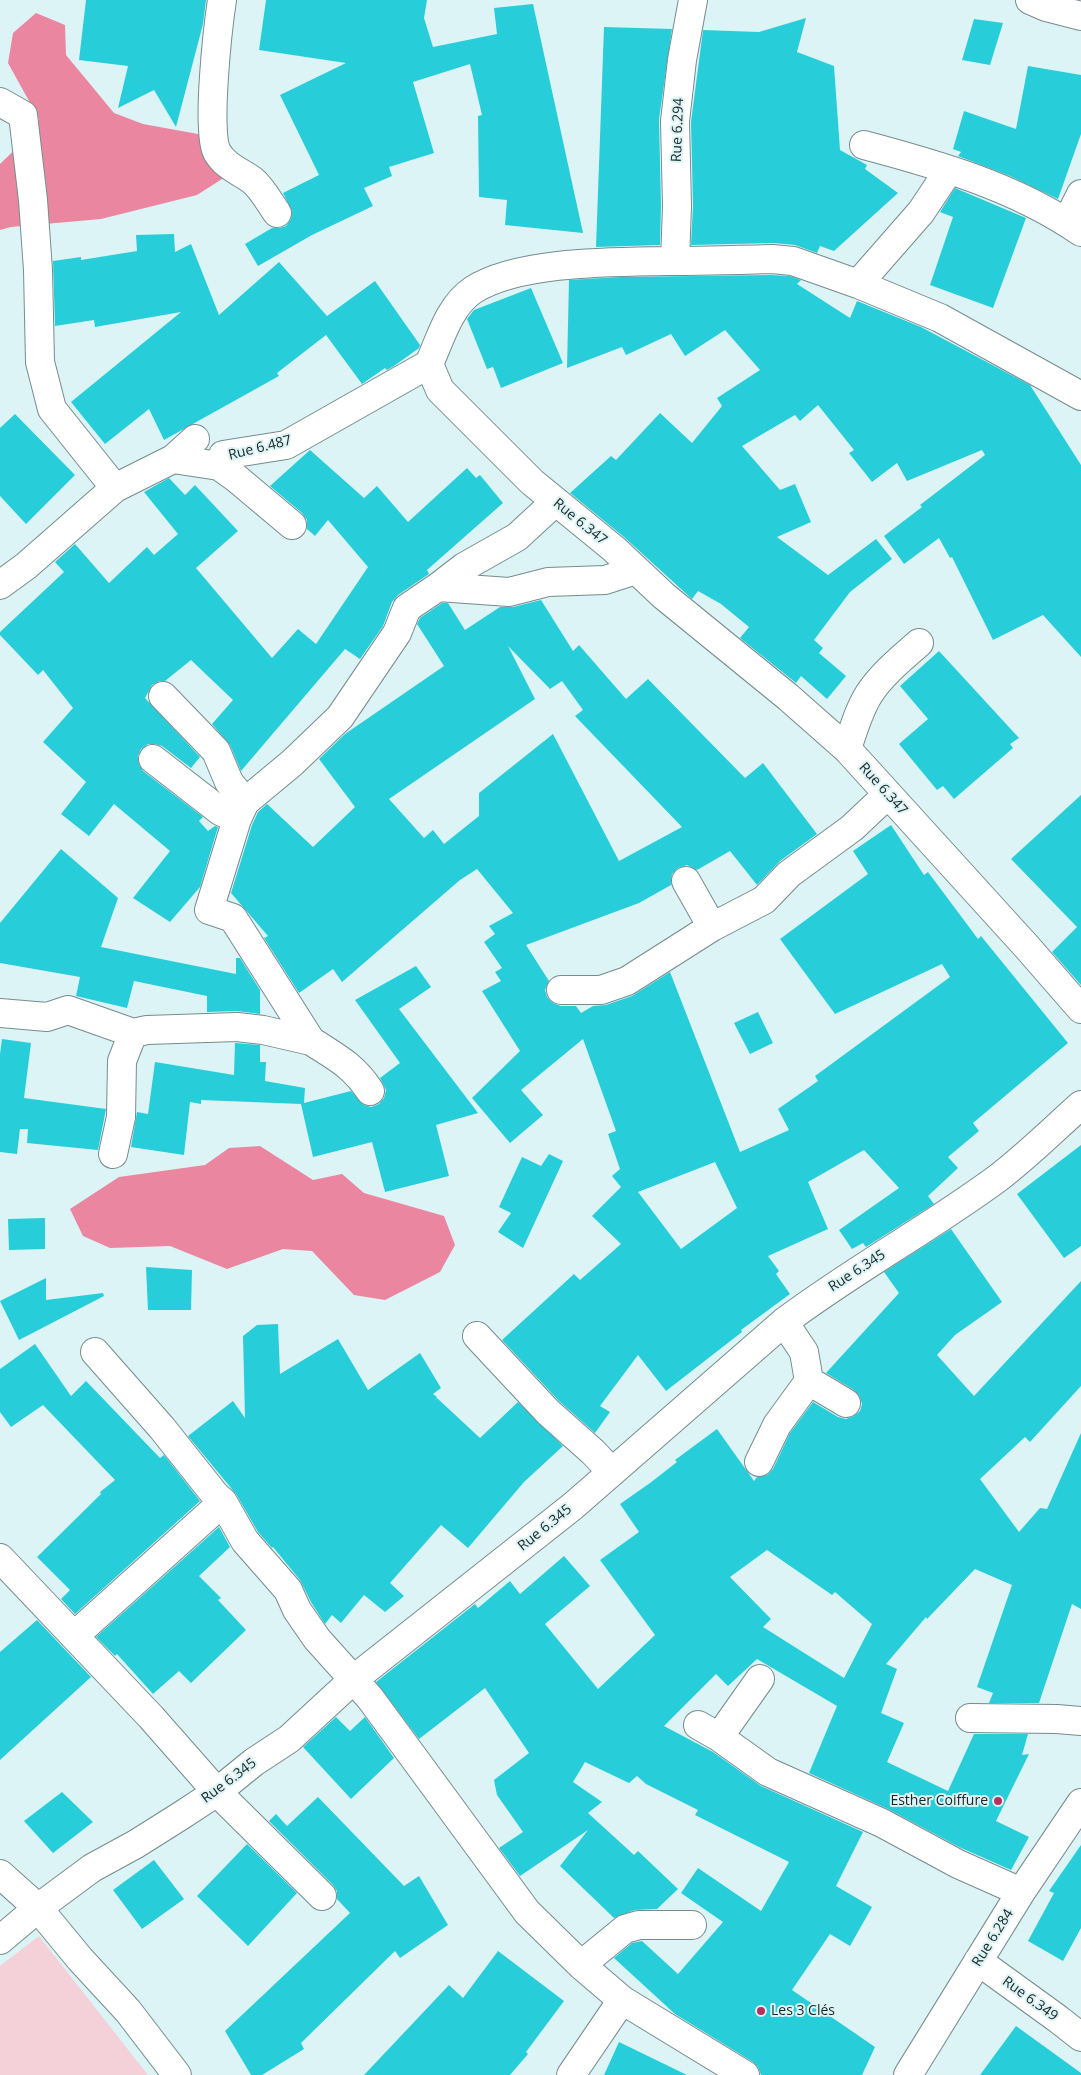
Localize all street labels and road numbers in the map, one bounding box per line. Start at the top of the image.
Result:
street label: Rue 6.294 [668,98,688,162]
street label: Rue 6.487 [227,432,293,464]
street label: Rue 6.347 [550,495,610,549]
street label: Rue 6.347 [855,759,911,819]
street label: Rue 6.345 [825,1246,889,1296]
street label: Rue 6.345 [515,1501,575,1555]
street label: Rue 6.345 [198,1755,260,1807]
street label: Rue 6.284 [969,1906,1017,1970]
street label: Rue 6.349 [999,1973,1061,2025]

